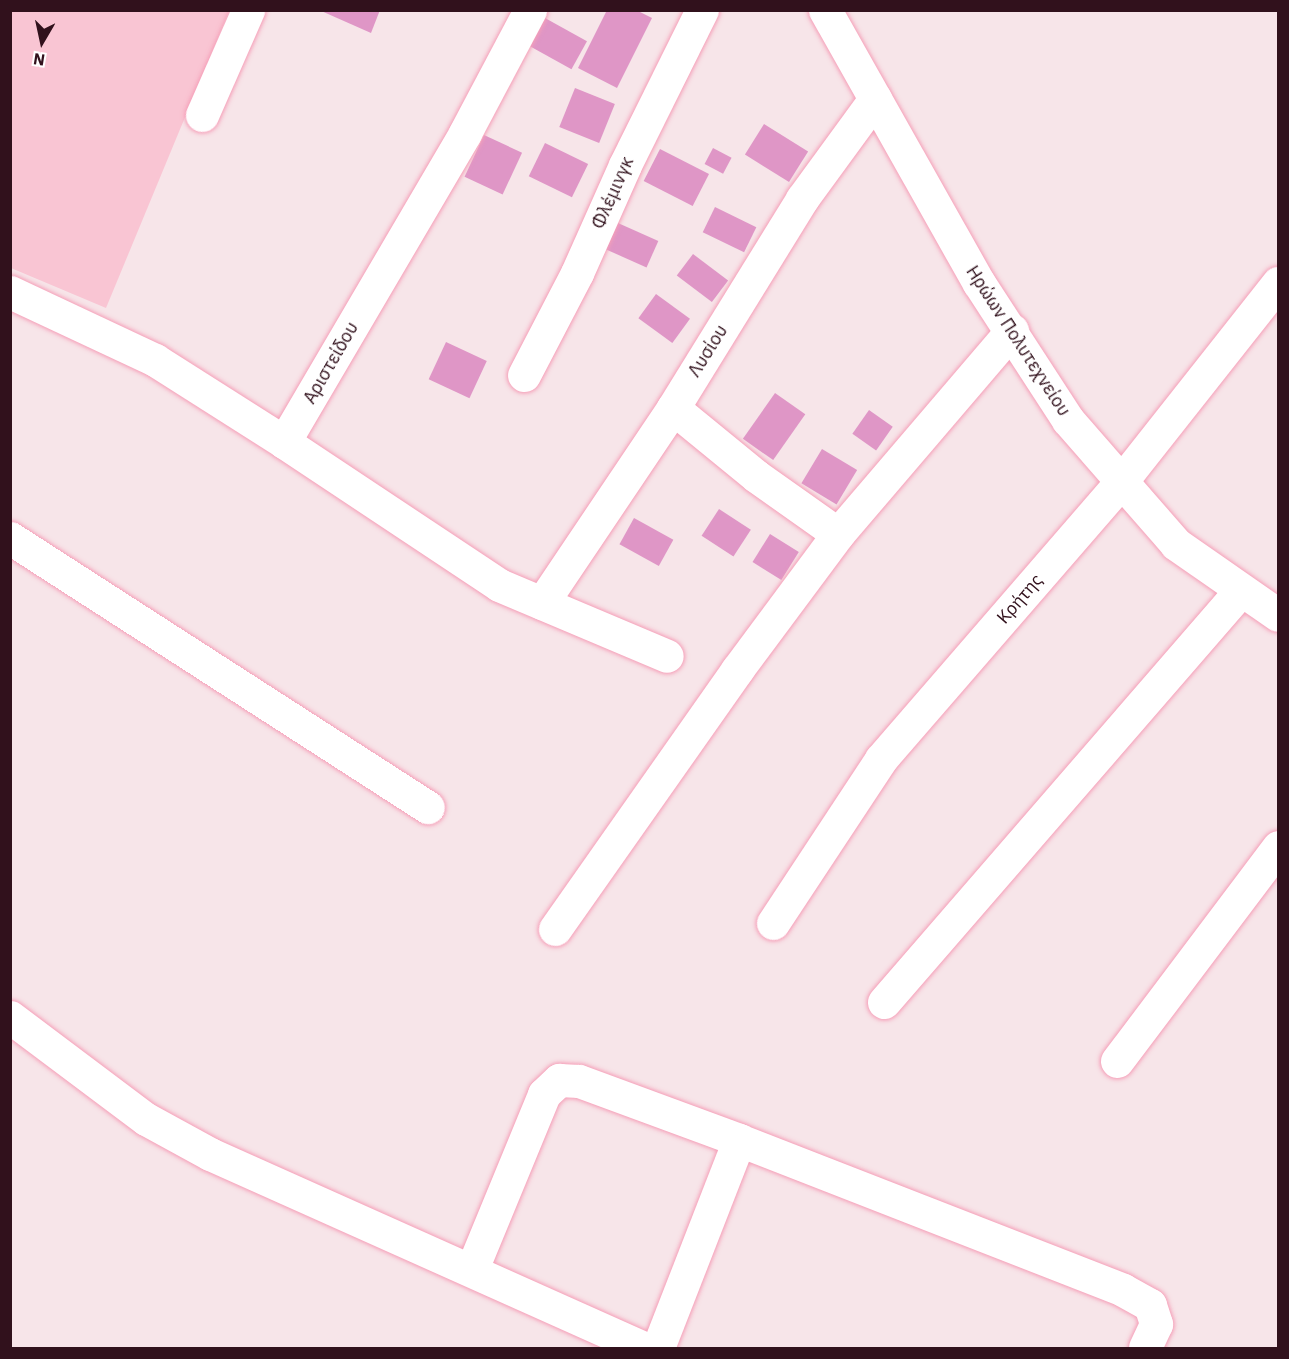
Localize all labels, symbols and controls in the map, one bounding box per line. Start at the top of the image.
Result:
north arrow [12,12,72,72]
text: N [32,49,46,71]
street label: Φλέμινγκ [588,154,638,232]
street label: Ηρώων Πολυτεχνείου [961,262,1075,420]
street label: Αριστείδου [299,318,363,408]
street label: Λυσίου [684,321,732,381]
street label: Κρήτης [993,570,1047,628]

